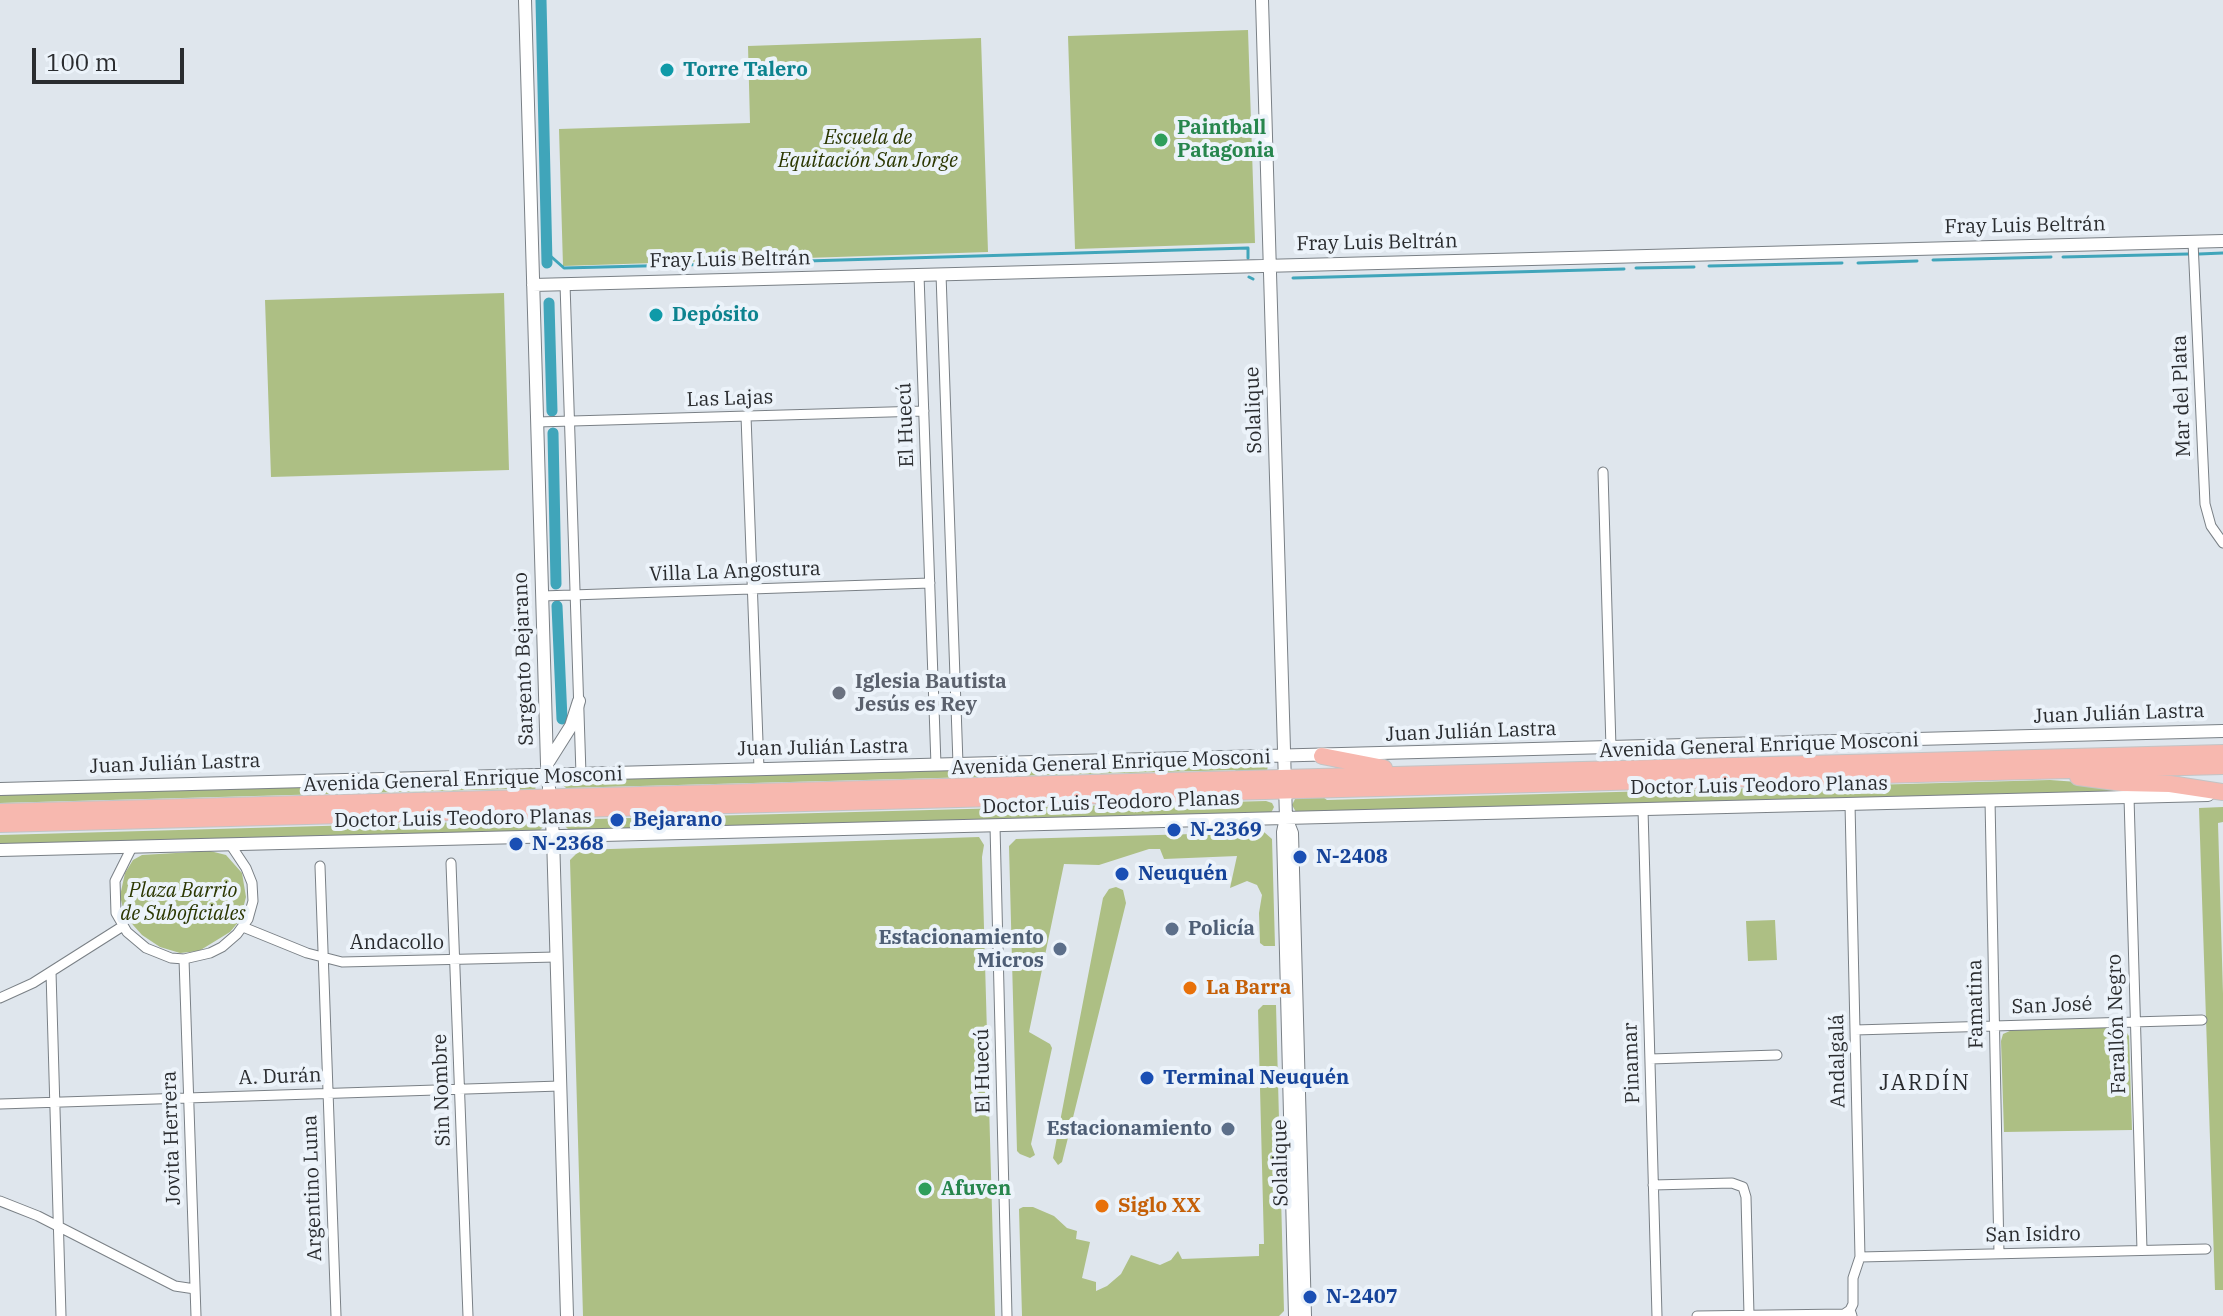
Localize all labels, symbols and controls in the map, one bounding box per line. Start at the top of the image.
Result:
scale bar [36,32,188,82]
text: 100 m [46,46,118,78]
place label: Torre Talero [683,58,808,82]
marker: Torre Talero [658,61,676,79]
place label: Paintball Patagonia [1177,116,1275,163]
park label: Escuela de Equitación San Jorge [778,126,958,173]
marker: Paintball Patagonia [1152,131,1170,149]
street label: Fray Luis Beltrán [1944,213,2106,239]
street label: Fray Luis Beltrán [1296,230,1458,256]
street label: Fray Luis Beltrán [649,247,811,273]
place label: Depósito [672,303,759,327]
marker: Depósito [647,306,665,324]
street label: Mar del Plata [2168,334,2196,458]
street label: Solalique [1240,366,1268,454]
street label: El Huecú [893,382,919,468]
street label: Las Lajas [686,385,774,413]
street label: Villa La Angostura [649,557,821,587]
street label: Sargento Bejarano [509,572,539,746]
place label: Iglesia Bautista Jesús es Rey [855,670,1007,717]
marker: Iglesia Bautista Jesús es Rey [830,684,848,702]
street label: Juan Julián Lastra [2033,699,2205,729]
street label: Juan Julián Lastra [1385,717,1557,747]
street label: Avenida General Enrique Mosconi [1599,728,1919,764]
street label: Juan Julián Lastra [737,735,909,761]
street label: Avenida General Enrique Mosconi [951,745,1271,781]
street label: Juan Julián Lastra [89,749,261,779]
street label: Avenida General Enrique Mosconi [303,762,623,798]
street label: Doctor Luis Teodoro Planas [1630,772,1888,800]
street label: Doctor Luis Teodoro Planas [982,787,1240,819]
street label: Doctor Luis Teodoro Planas [334,805,592,833]
place label: Bejarano [633,808,722,832]
marker: Bejarano [608,811,626,829]
place label: N-2369 [1190,818,1262,842]
marker: N-2369 [1165,821,1183,839]
place label: N-2368 [532,832,604,856]
marker: N-2368 [507,835,525,853]
place label: N-2408 [1316,845,1388,869]
marker: N-2408 [1291,848,1309,866]
place label: Neuquén [1138,862,1228,886]
marker: Neuquén [1113,865,1131,883]
park label: Plaza Barrio de Suboficiales [120,879,246,926]
place label: Policía [1188,917,1255,941]
marker: Policía [1163,920,1181,938]
place label: Estacionamiento Micros [878,926,1044,973]
street label: Andacollo [350,931,444,955]
marker: Estacionamiento Micros [1051,940,1069,958]
street label: Farallón Negro [2103,953,2131,1095]
street label: Famatina [1963,959,1989,1049]
place label: La Barra [1206,976,1291,1000]
marker: La Barra [1181,979,1199,997]
street label: San José [2011,993,2093,1019]
street label: Andalgalá [1825,1014,1851,1108]
street label: Pinamar [1619,1022,1645,1104]
street label: El Huecú [970,1028,996,1114]
street label: Sin Nombre [428,1033,456,1147]
street label: A. Durán [238,1064,322,1090]
place label: Terminal Neuquén [1163,1066,1349,1090]
marker: Terminal Neuquén [1138,1069,1156,1087]
street label: Jovita Herrera [158,1070,186,1206]
district label: JARDÍN [1879,1071,1971,1097]
street label: Argentino Luna [298,1114,328,1262]
place label: Estacionamiento [1046,1117,1212,1141]
street label: Solalique [1268,1119,1294,1207]
marker: Estacionamiento [1219,1120,1237,1138]
place label: Afuven [941,1177,1011,1201]
marker: Afuven [916,1180,934,1198]
place label: Siglo XX [1118,1194,1201,1218]
marker: Siglo XX [1093,1197,1111,1215]
street label: San Isidro [1985,1222,2081,1248]
place label: N-2407 [1326,1285,1398,1309]
marker: N-2407 [1301,1288,1319,1306]

